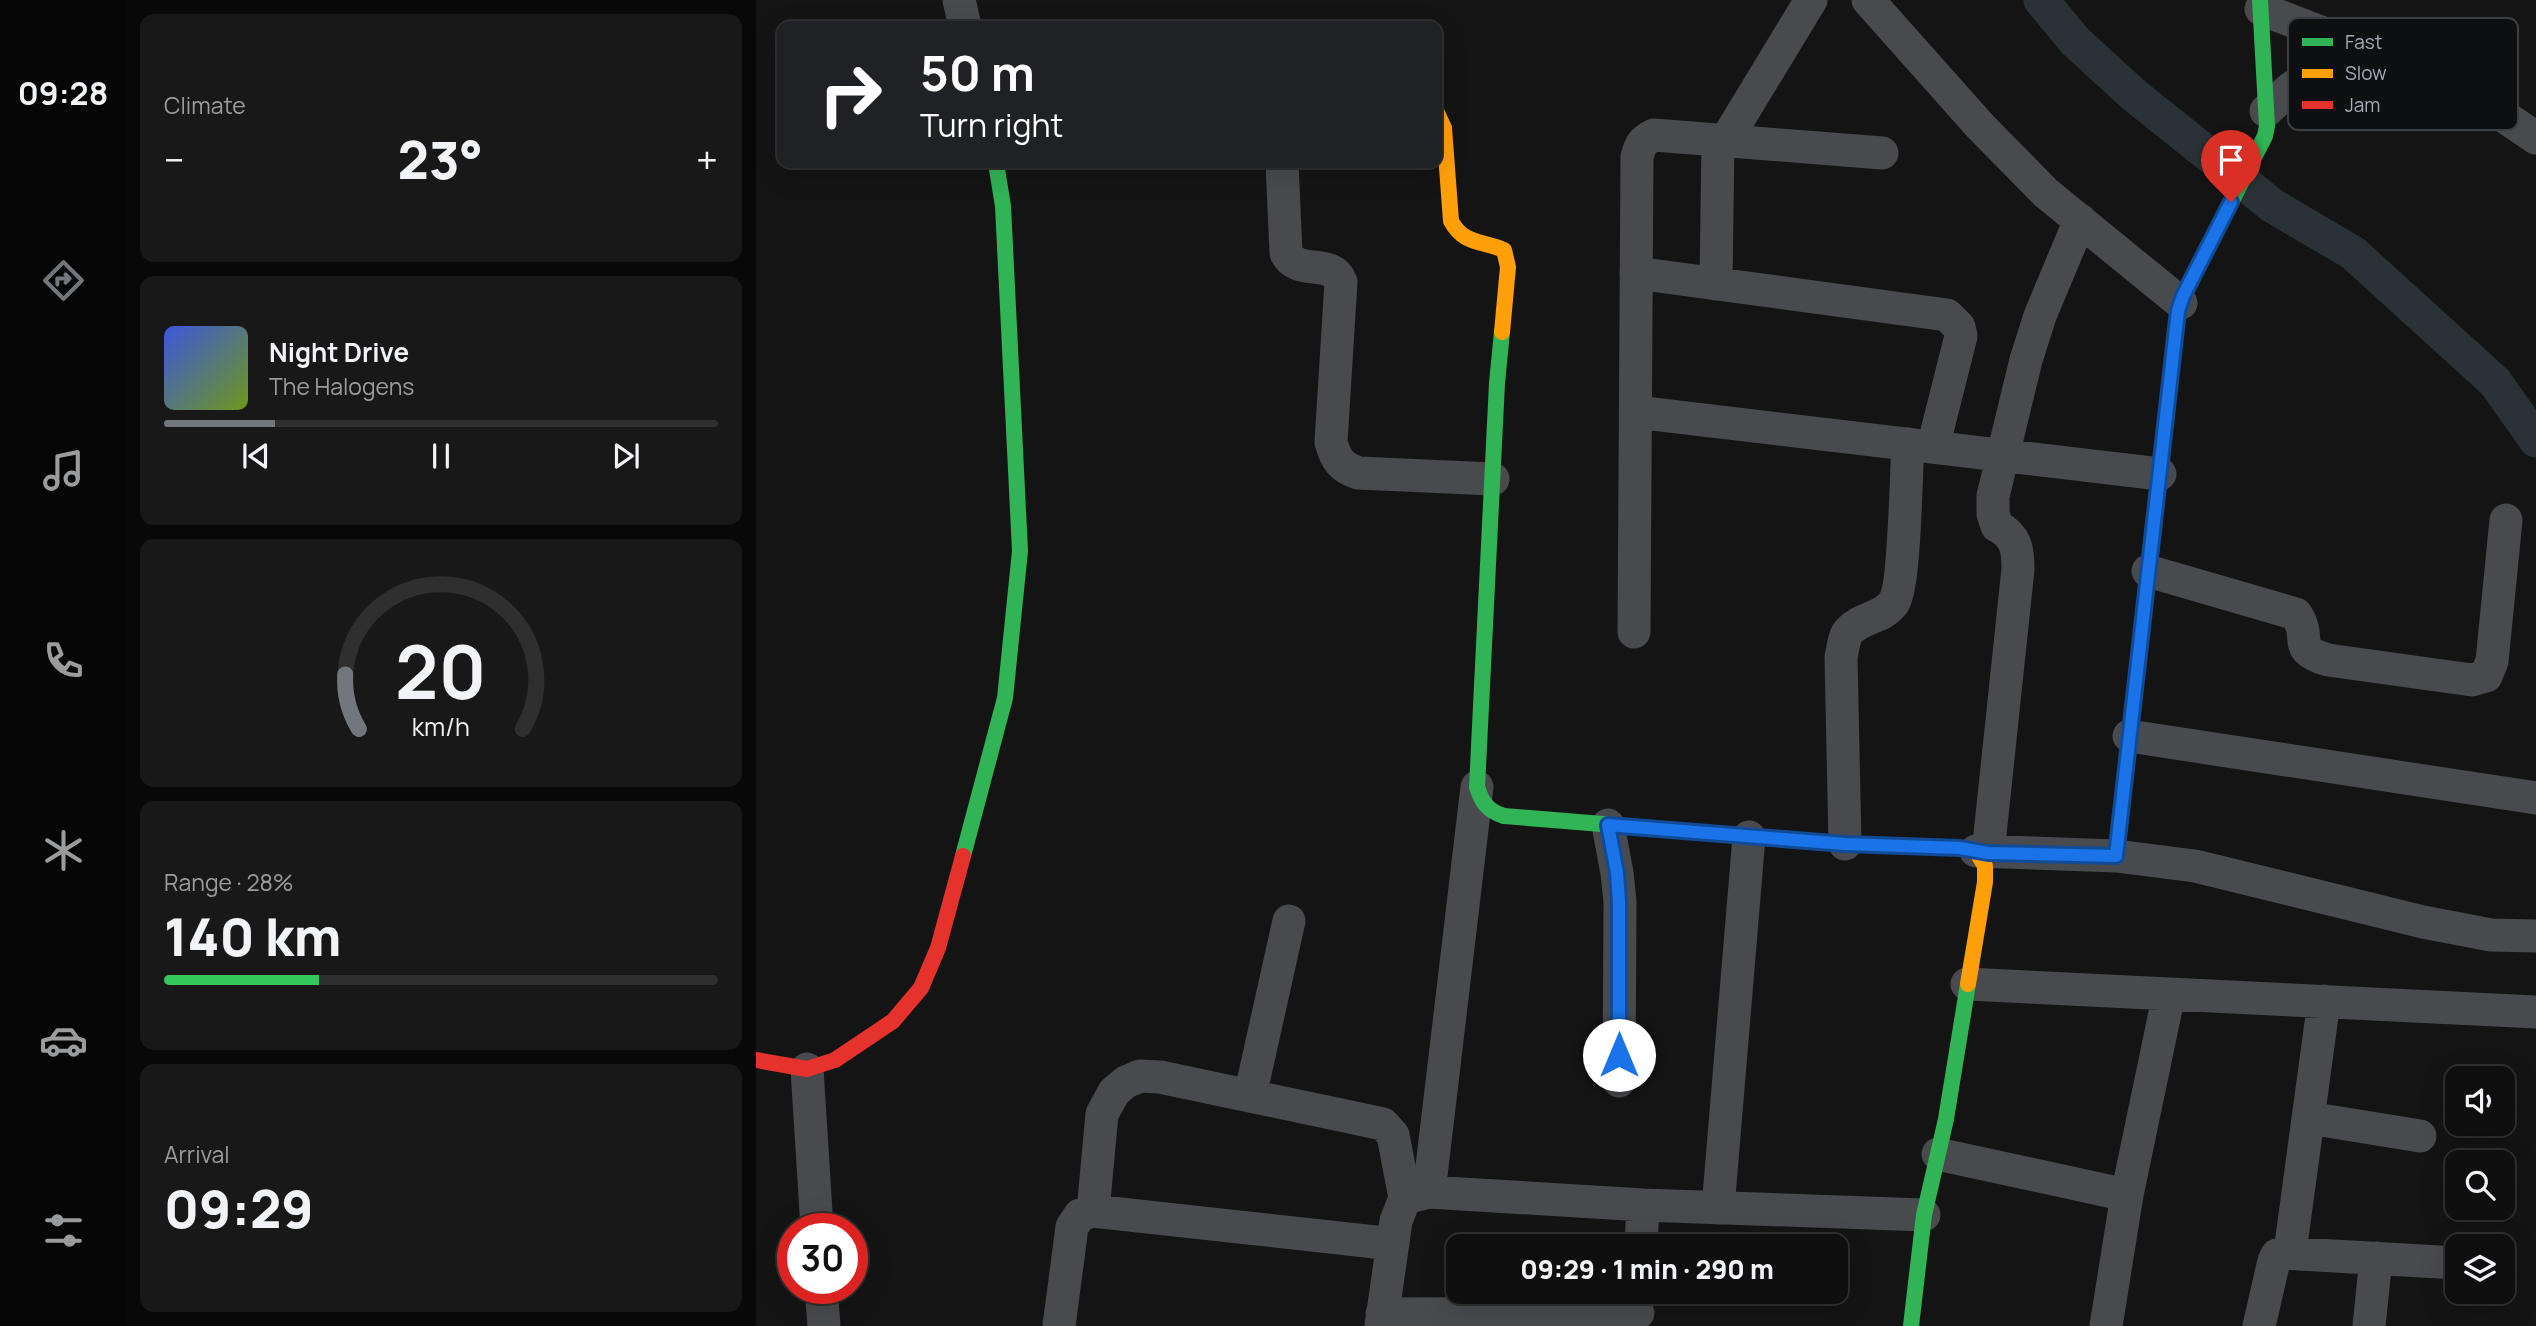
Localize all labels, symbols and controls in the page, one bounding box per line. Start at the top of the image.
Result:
legend [2288,18,2518,130]
text: Fast [2345,29,2382,55]
text: 50 m [920,39,1035,106]
icon: right [805,49,896,140]
text: Slow [2345,60,2387,86]
text: 09:28 [18,71,108,115]
text: Climate [164,89,246,121]
text: Jam [2345,92,2380,118]
text: Turn right [920,103,1063,147]
text: 23° [398,124,483,195]
pin [2201,130,2261,202]
text: − [164,133,185,185]
text: + [696,133,718,185]
icon: arrive [2212,141,2250,179]
icon: directions [39,256,88,305]
text: Night Drive [269,334,409,370]
text: The Halogens [269,370,414,402]
icon: previous [237,437,275,475]
icon: pause [422,437,460,475]
icon: next [607,437,645,475]
icon: music [39,446,88,495]
text: 20 [395,621,487,721]
icon: phone [39,636,88,685]
text: km/h [412,709,470,744]
icon: climate [39,826,88,875]
text: Range · 28% [164,866,294,898]
text: 140 km [164,901,341,972]
icon: car [39,1016,88,1065]
position arrow [1582,1018,1656,1092]
map controls [2445,1066,2515,1304]
button: sound [2445,1066,2515,1136]
text: Arrival [164,1138,230,1170]
button: search [2445,1150,2515,1220]
text: 09:29 [164,1173,314,1244]
icon: filters [39,1206,88,1255]
speed limit sign: 30 [777,1213,868,1304]
button: layers [2445,1234,2515,1304]
text: 09:29 · 1 min · 290 m [1520,1251,1774,1287]

